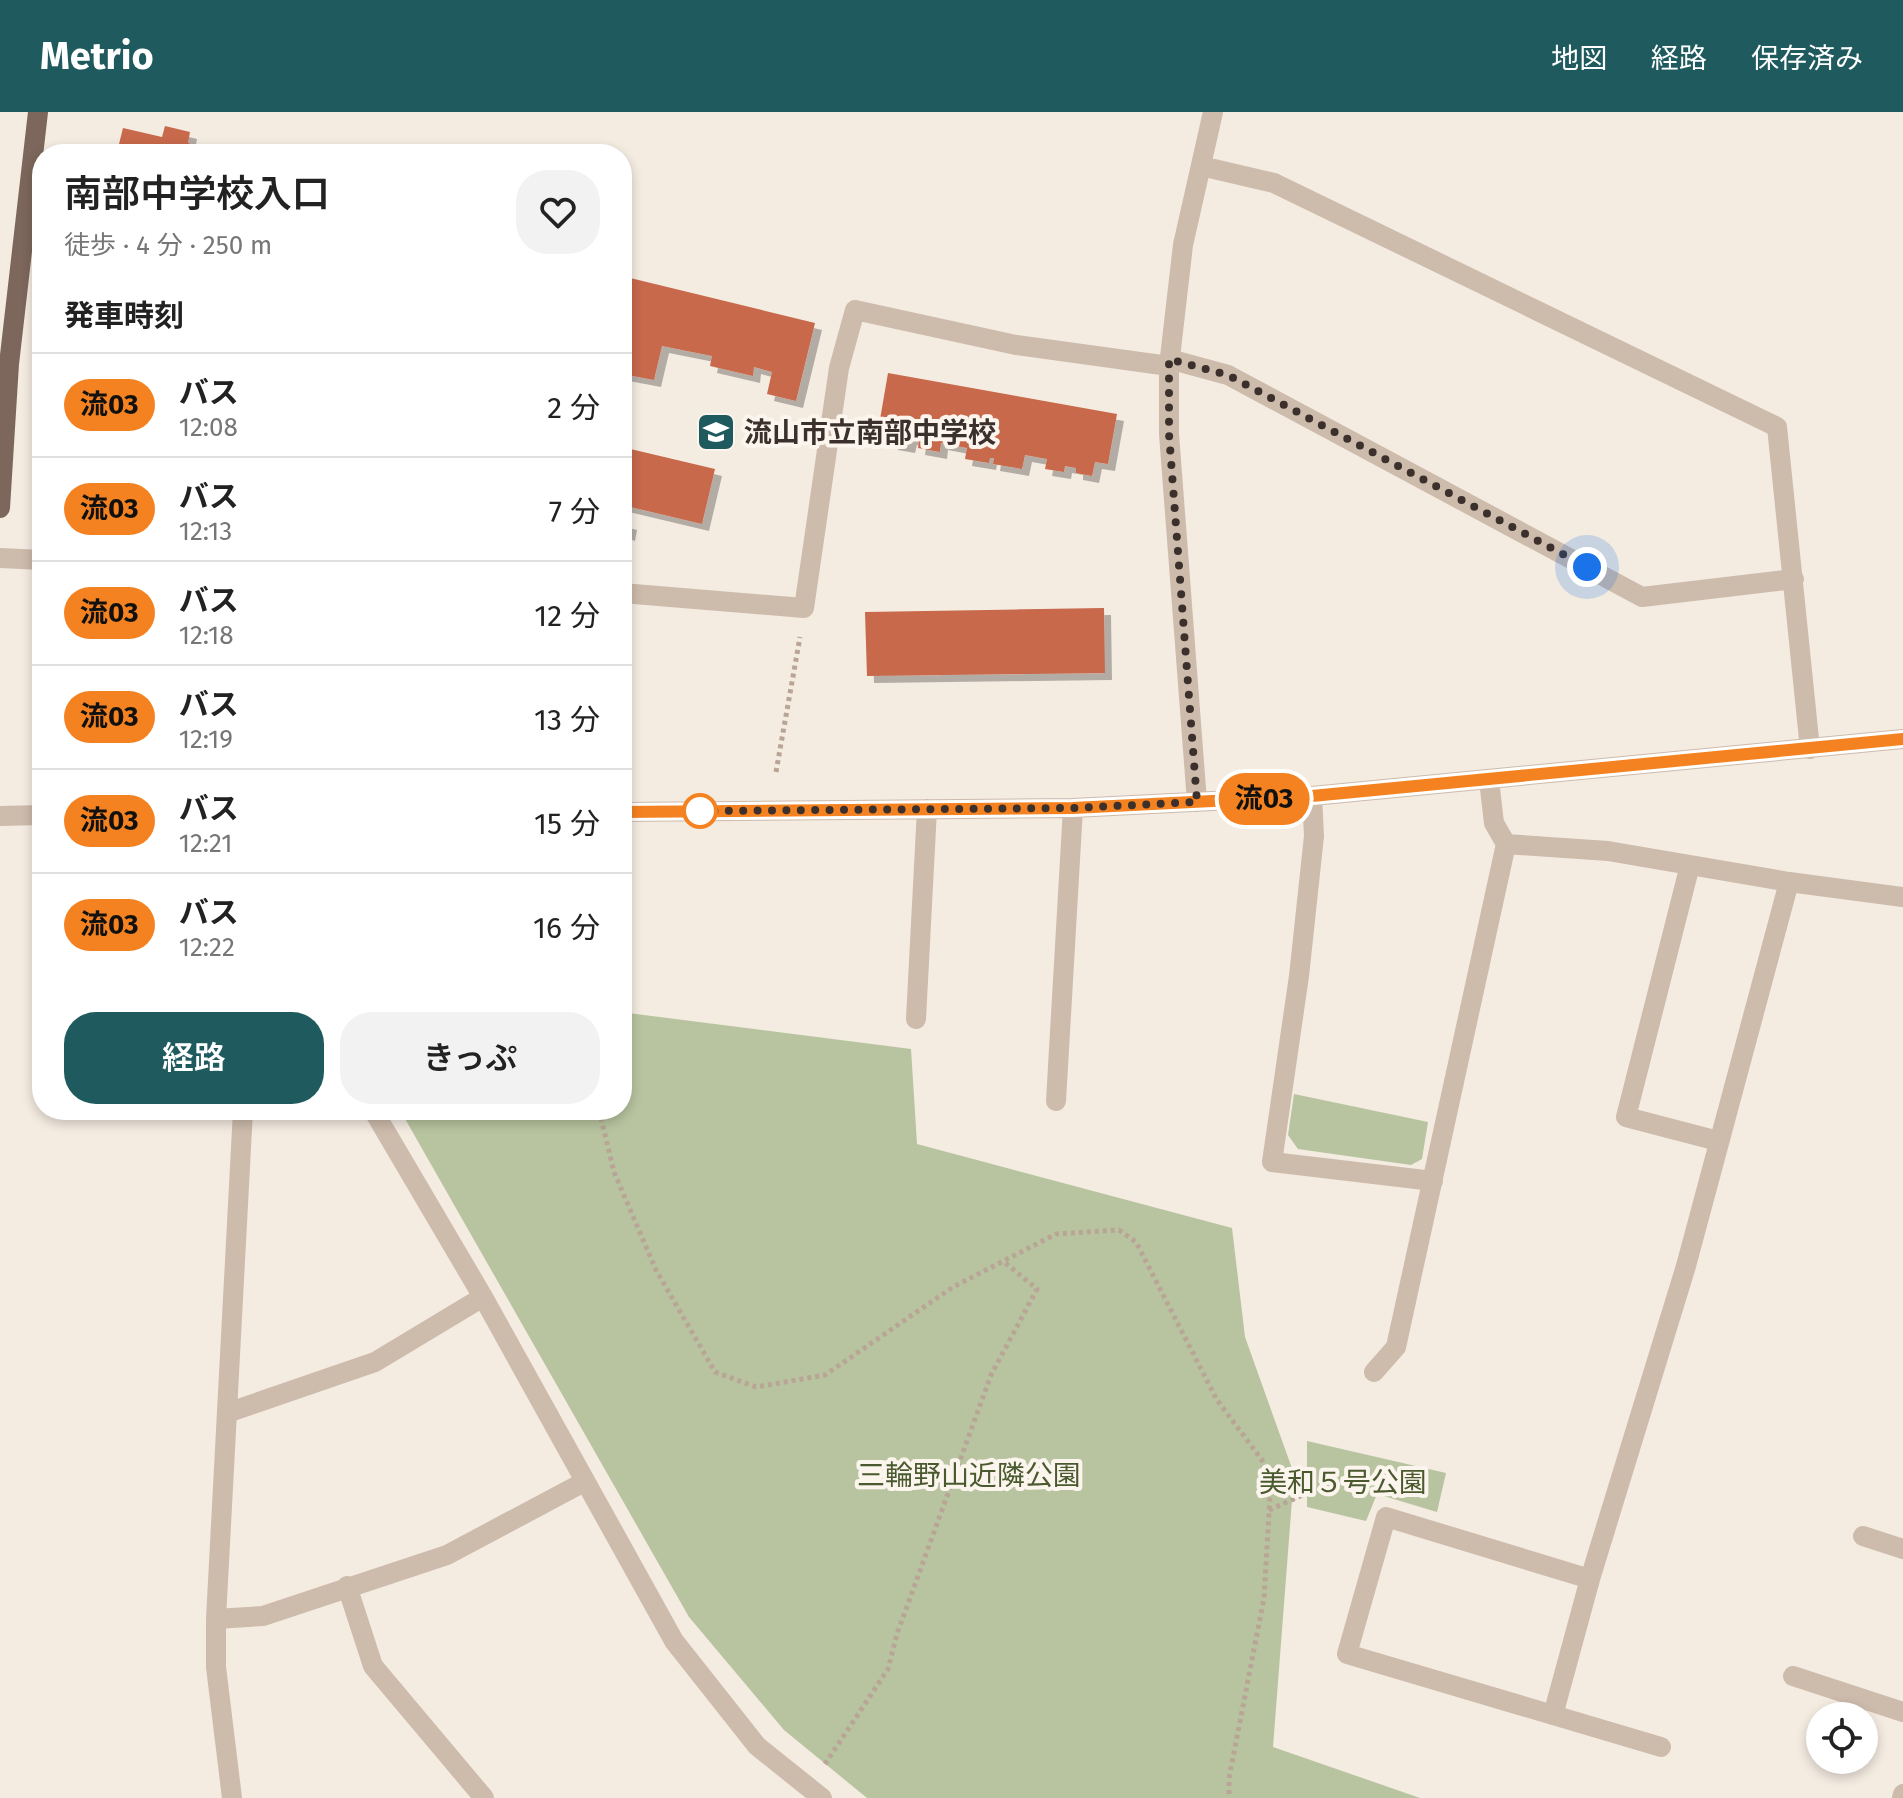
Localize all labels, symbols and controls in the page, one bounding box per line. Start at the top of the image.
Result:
text: Metrio [40,33,154,79]
text: 地図 [1551,42,1607,75]
text: 経路 [1651,42,1707,75]
text: 保存済み [1751,42,1863,75]
button: heart [516,170,600,254]
text: 南部中学校入口 [64,171,330,217]
text: 徒歩 · 4 分 · 250 m [64,230,272,261]
text: 発車時刻 [64,298,184,334]
text: バス [179,375,239,411]
text: 流03 [80,388,139,421]
text: 2 分 [547,390,600,426]
school or university icon: 流山市立南部中学校 [695,411,737,453]
text: 12:08 [179,412,238,443]
place label: 流山市立南部中学校 [744,416,996,449]
text: バス [179,479,239,515]
text: 流03 [80,492,139,525]
text: 7 分 [549,494,600,530]
text: 12:13 [179,516,232,547]
your location [1567,547,1607,587]
text: バス [179,583,239,619]
text: 流03 [80,596,139,629]
text: 12 分 [534,598,600,634]
text: 12:18 [179,620,234,651]
text: バス [179,687,239,723]
text: 流03 [80,700,139,733]
text: 13 分 [534,702,600,738]
text: 12:19 [179,724,233,755]
line badge: 流03 [1218,773,1310,825]
text: 流03 [1235,782,1293,815]
text: バス [179,791,239,827]
unlabelled marker [683,794,717,828]
text: 流03 [80,804,139,837]
text: 15 分 [534,806,600,842]
text: 12:21 [179,828,233,859]
text: バス [179,895,239,931]
text: 流03 [80,908,139,941]
text: 16 分 [533,910,600,946]
text: 12:22 [179,932,235,963]
button: 経路 [64,1012,324,1104]
button: きっぷ [340,1012,600,1104]
park label: 三輪野山近隣公園 [857,1459,1081,1492]
park label: 美和５号公園 [1259,1466,1427,1499]
map controls [1806,1702,1878,1774]
button: locate [1806,1702,1878,1774]

